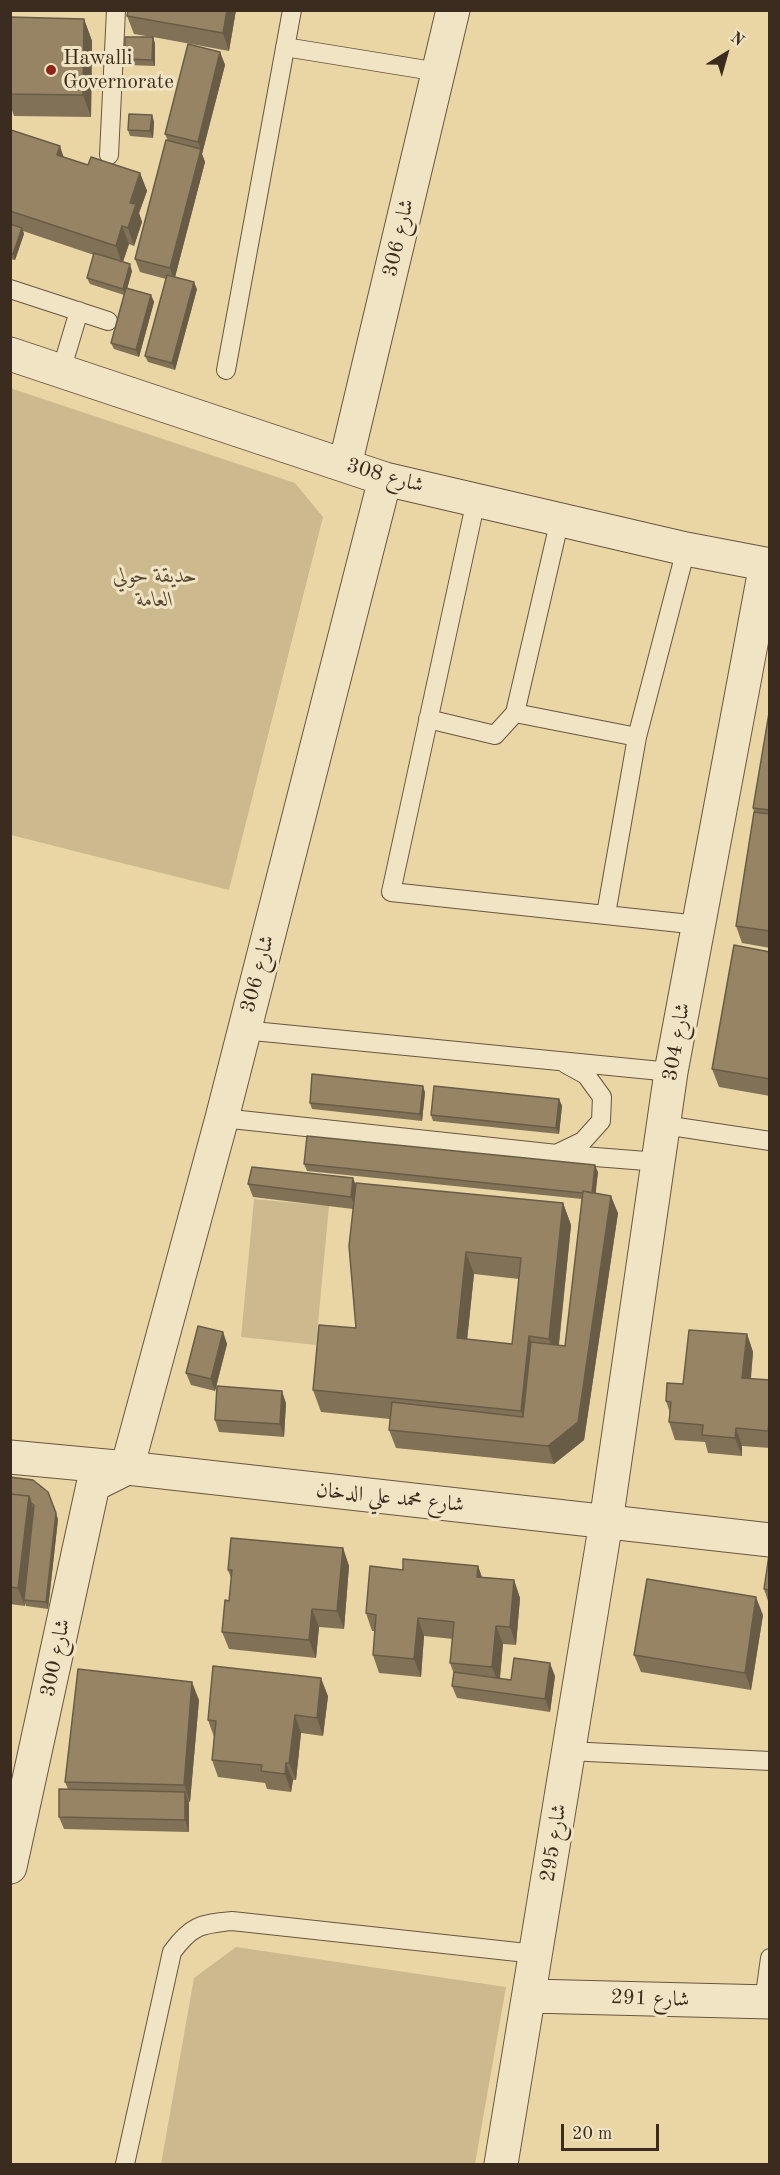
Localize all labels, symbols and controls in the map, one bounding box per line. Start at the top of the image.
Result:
north arrow [696,24,756,84]
text: N [727,30,747,50]
place label: Hawalli Governorate [63,45,174,95]
marker: Hawalli Governorate [44,63,58,77]
street label: شارع 306 [378,197,420,279]
street label: شارع 308 [344,453,426,499]
park label: حديقة حولي العامة [113,563,197,613]
street label: شارع 306 [236,933,280,1015]
street label: شارع 304 [658,1001,696,1083]
street label: شارع محمد علي الدخان [315,1478,465,1518]
street label: شارع 300 [35,1617,77,1699]
street label: شارع 295 [535,1802,573,1884]
street label: شارع 291 [610,1985,690,2013]
scale bar [564,2112,662,2150]
text: 20 m [572,2125,612,2143]

